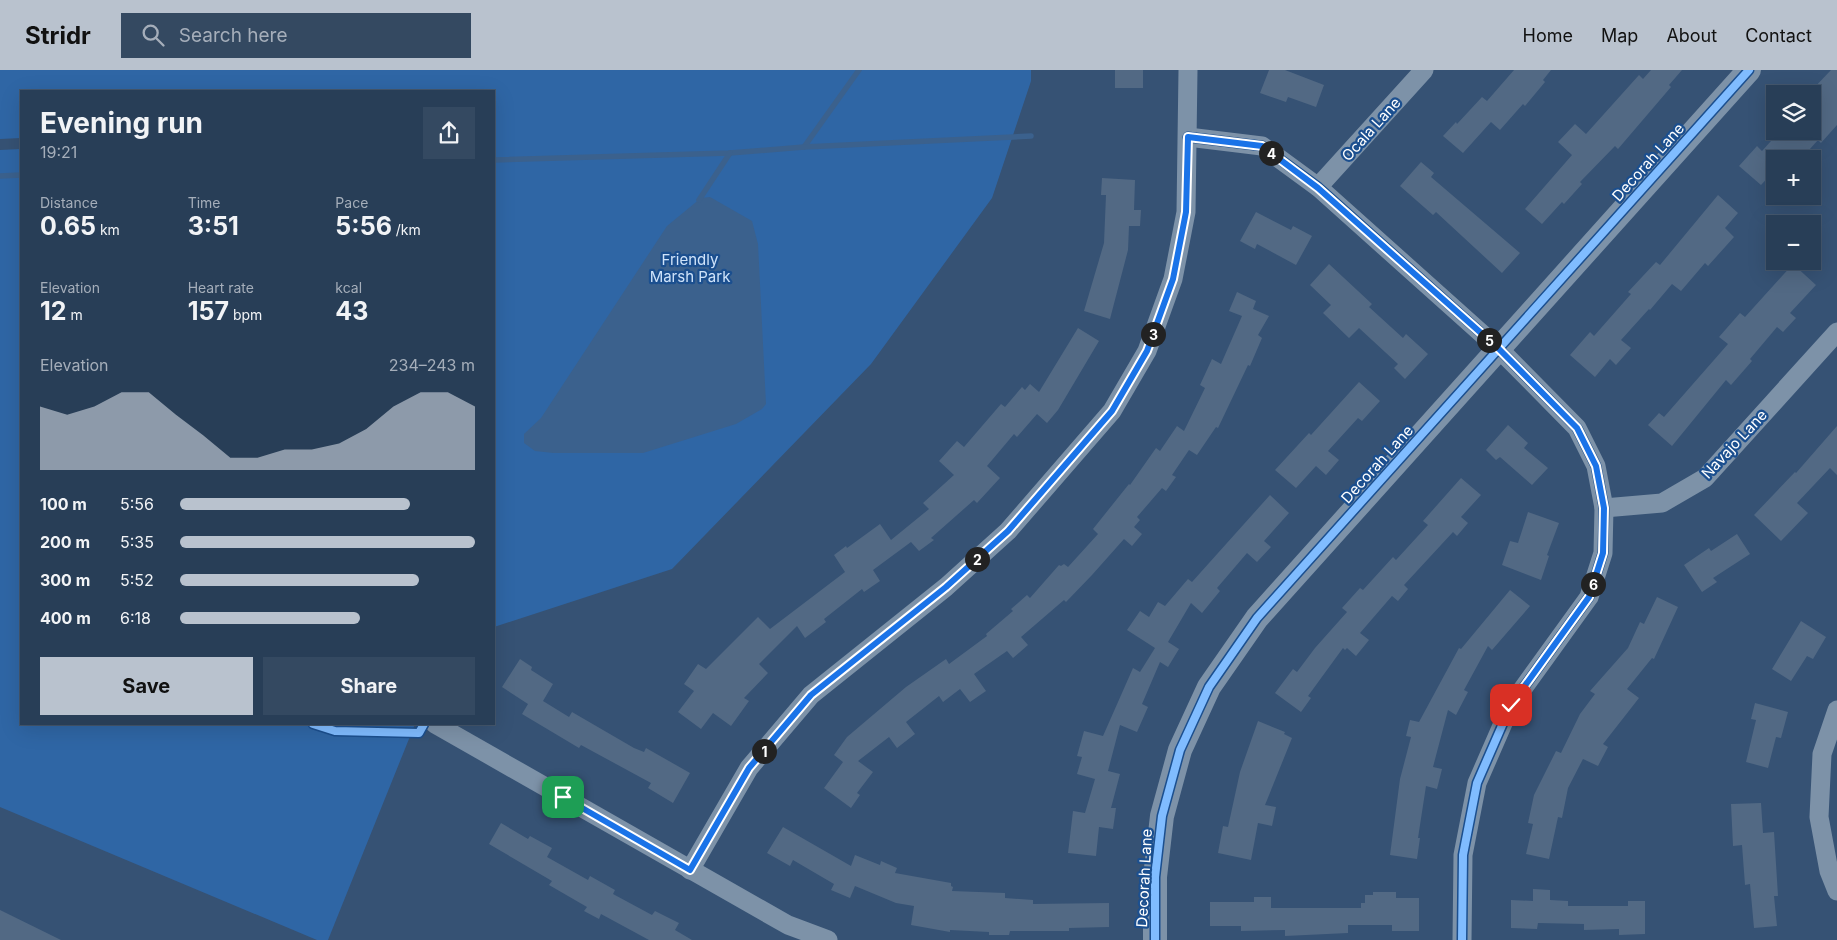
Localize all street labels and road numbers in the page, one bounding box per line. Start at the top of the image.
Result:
street label: Ocala Lane [1337,93,1405,165]
street label: Decorah Lane [1608,119,1688,205]
street label: Navajo Lane [1697,405,1771,483]
street label: Decorah Lane [1337,421,1417,507]
street label: Decorah Lane [1132,828,1156,928]

